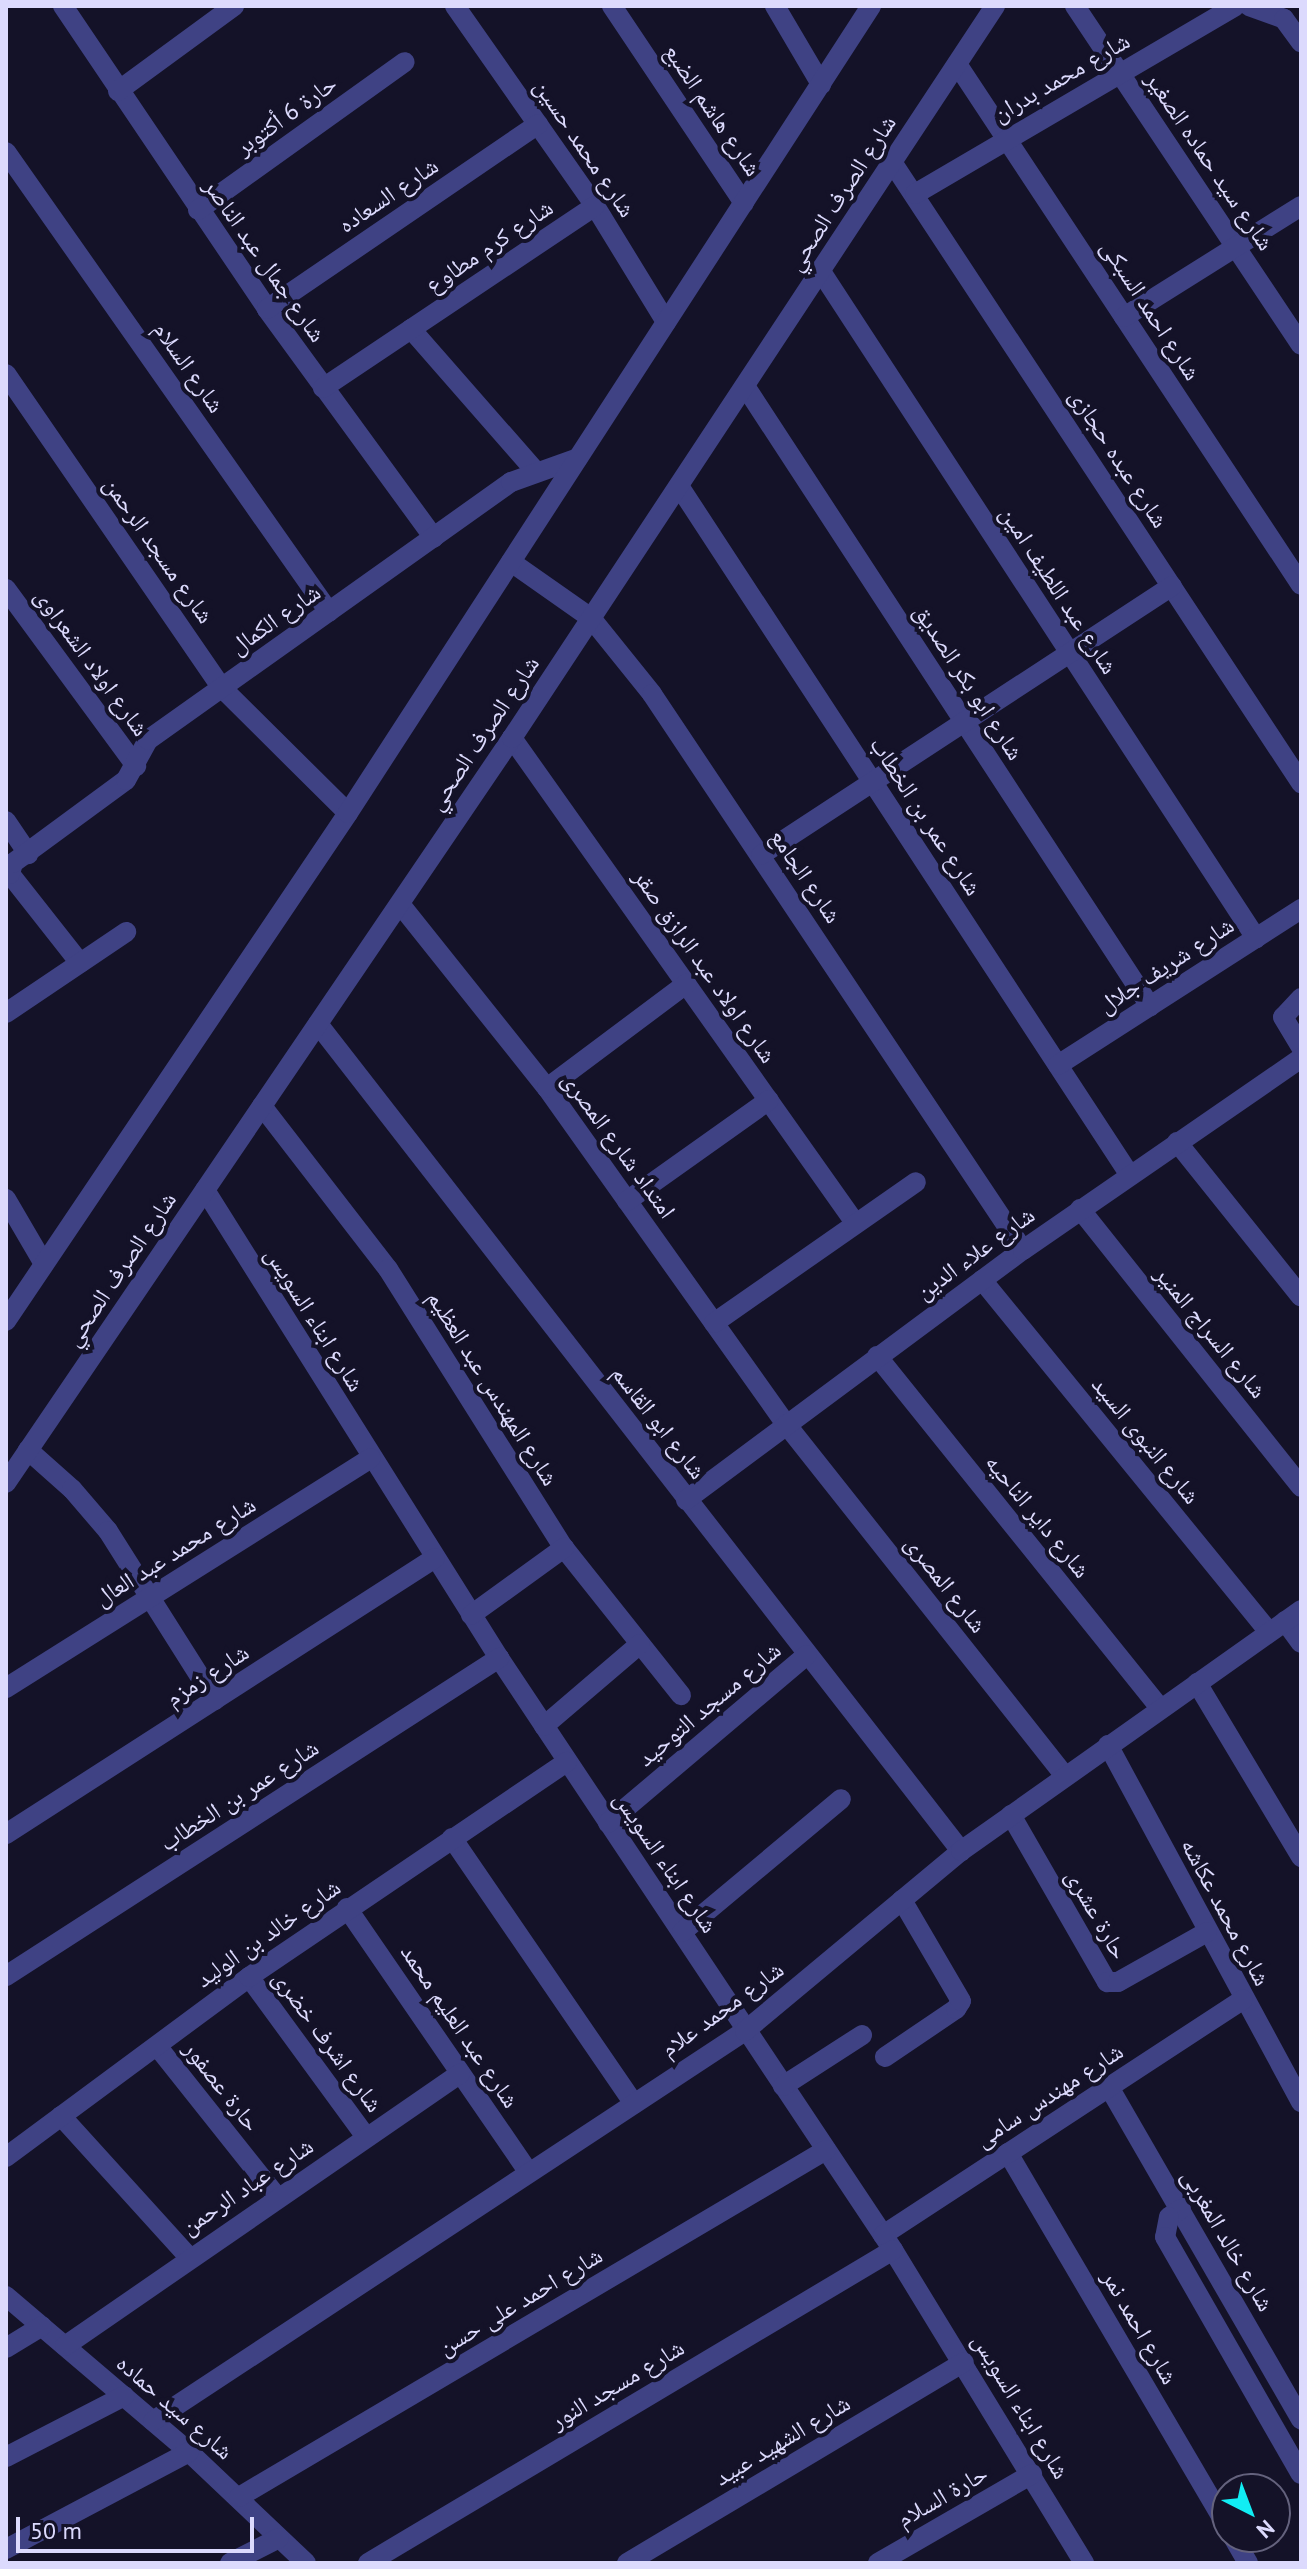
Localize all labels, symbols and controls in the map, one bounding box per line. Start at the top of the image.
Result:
street label: شارع محمد بدران [987,26,1135,128]
street label: شارع هاشم الضبع [658,38,768,182]
street label: شارع سيد حماده الصغير [1140,66,1280,256]
street label: حارة 6 أكتوبر [230,69,342,161]
street label: شارع محمد حسين [528,73,642,223]
street label: شارع الصرف الصحي [780,110,902,276]
street label: شارع السعاده [332,151,444,239]
street label: شارع جمال عبد الناصر [198,173,332,347]
street label: شارع كرم مطاوع [420,193,558,299]
street label: شارع احمد السبكى [1095,234,1207,386]
street label: شارع السلام [147,316,231,418]
street label: شارع عبده حجازى [1063,383,1175,533]
street label: شارع مسجد الرحمن [98,471,220,629]
street label: شارع عبد اللطيف امين [994,501,1124,679]
street label: شارع الكمال [224,577,326,661]
street label: شارع اولاد الشعراوى [29,582,155,742]
street label: شارع ابو بكر الصديق [908,599,1030,765]
street label: شارع الصرف الصحي [421,650,545,816]
street label: شارع عمر بن الخطاب [864,731,988,901]
street label: شارع الجامع [764,823,848,929]
street label: شارع اولاد عبد الرازق صقر [627,864,783,1068]
street label: شارع شريف جلال [1093,910,1239,1020]
street label: امتداد شارع المصرى [556,1066,682,1224]
street label: شارع الصرف الصحي [58,1186,182,1352]
street label: شارع علاء الدين [910,1200,1040,1306]
street label: شارع ابناء السويس [259,1241,371,1397]
street label: شارع السراج المنير [1149,1260,1273,1404]
street label: شارع المهندس عبد العظيم [421,1285,565,1491]
street label: شارع ابو القاسم [606,1359,712,1485]
street label: شارع النبوى السيد [1086,1370,1206,1510]
street label: شارع داير الناحيه [979,1448,1097,1584]
street label: شارع محمد عبد العال [89,1490,261,1612]
street label: شارع المصرى [899,1529,993,1639]
street label: شارع مسجد التوحيد [631,1636,787,1772]
street label: شارع زمزم [160,1637,254,1713]
street label: شارع عمر بن الخطاب [154,1733,324,1857]
street label: شارع ابناء السويس [608,1786,724,1938]
street label: شارع محمد عكاشه [1175,1833,1277,1991]
street label: حارة عشرى [1060,1864,1134,1964]
street label: شارع خالد بن الوليد [190,1872,346,1994]
street label: شارع عبد العليم محمد [395,1939,525,2113]
street label: شارع محمد علام [655,1955,789,2063]
street label: شارع اشرف خضرى [267,1964,389,2118]
street label: حارة عصفور [178,2035,266,2137]
street label: شارع مهندس سامى [970,2036,1128,2154]
street label: شارع عباد الرحمن [175,2131,319,2241]
street label: شارع خالد المغربى [1176,2164,1280,2316]
street label: شارع احمد على حسن [433,2241,607,2361]
street label: شارع احمد نمر [1096,2265,1184,2389]
street label: شارع ابناء السويس [966,2328,1076,2484]
street label: شارع مسجد النور [545,2333,689,2435]
street label: شارع سيد حماده [111,2348,239,2466]
street label: شارع الشهيد عبيد [709,2388,855,2492]
street label: حارة السلام [892,2459,992,2533]
north arrow [1211,2473,1291,2553]
scale bar [20,2501,258,2551]
text: N [1251,2514,1280,2545]
text: 50 m [30,2515,82,2546]

